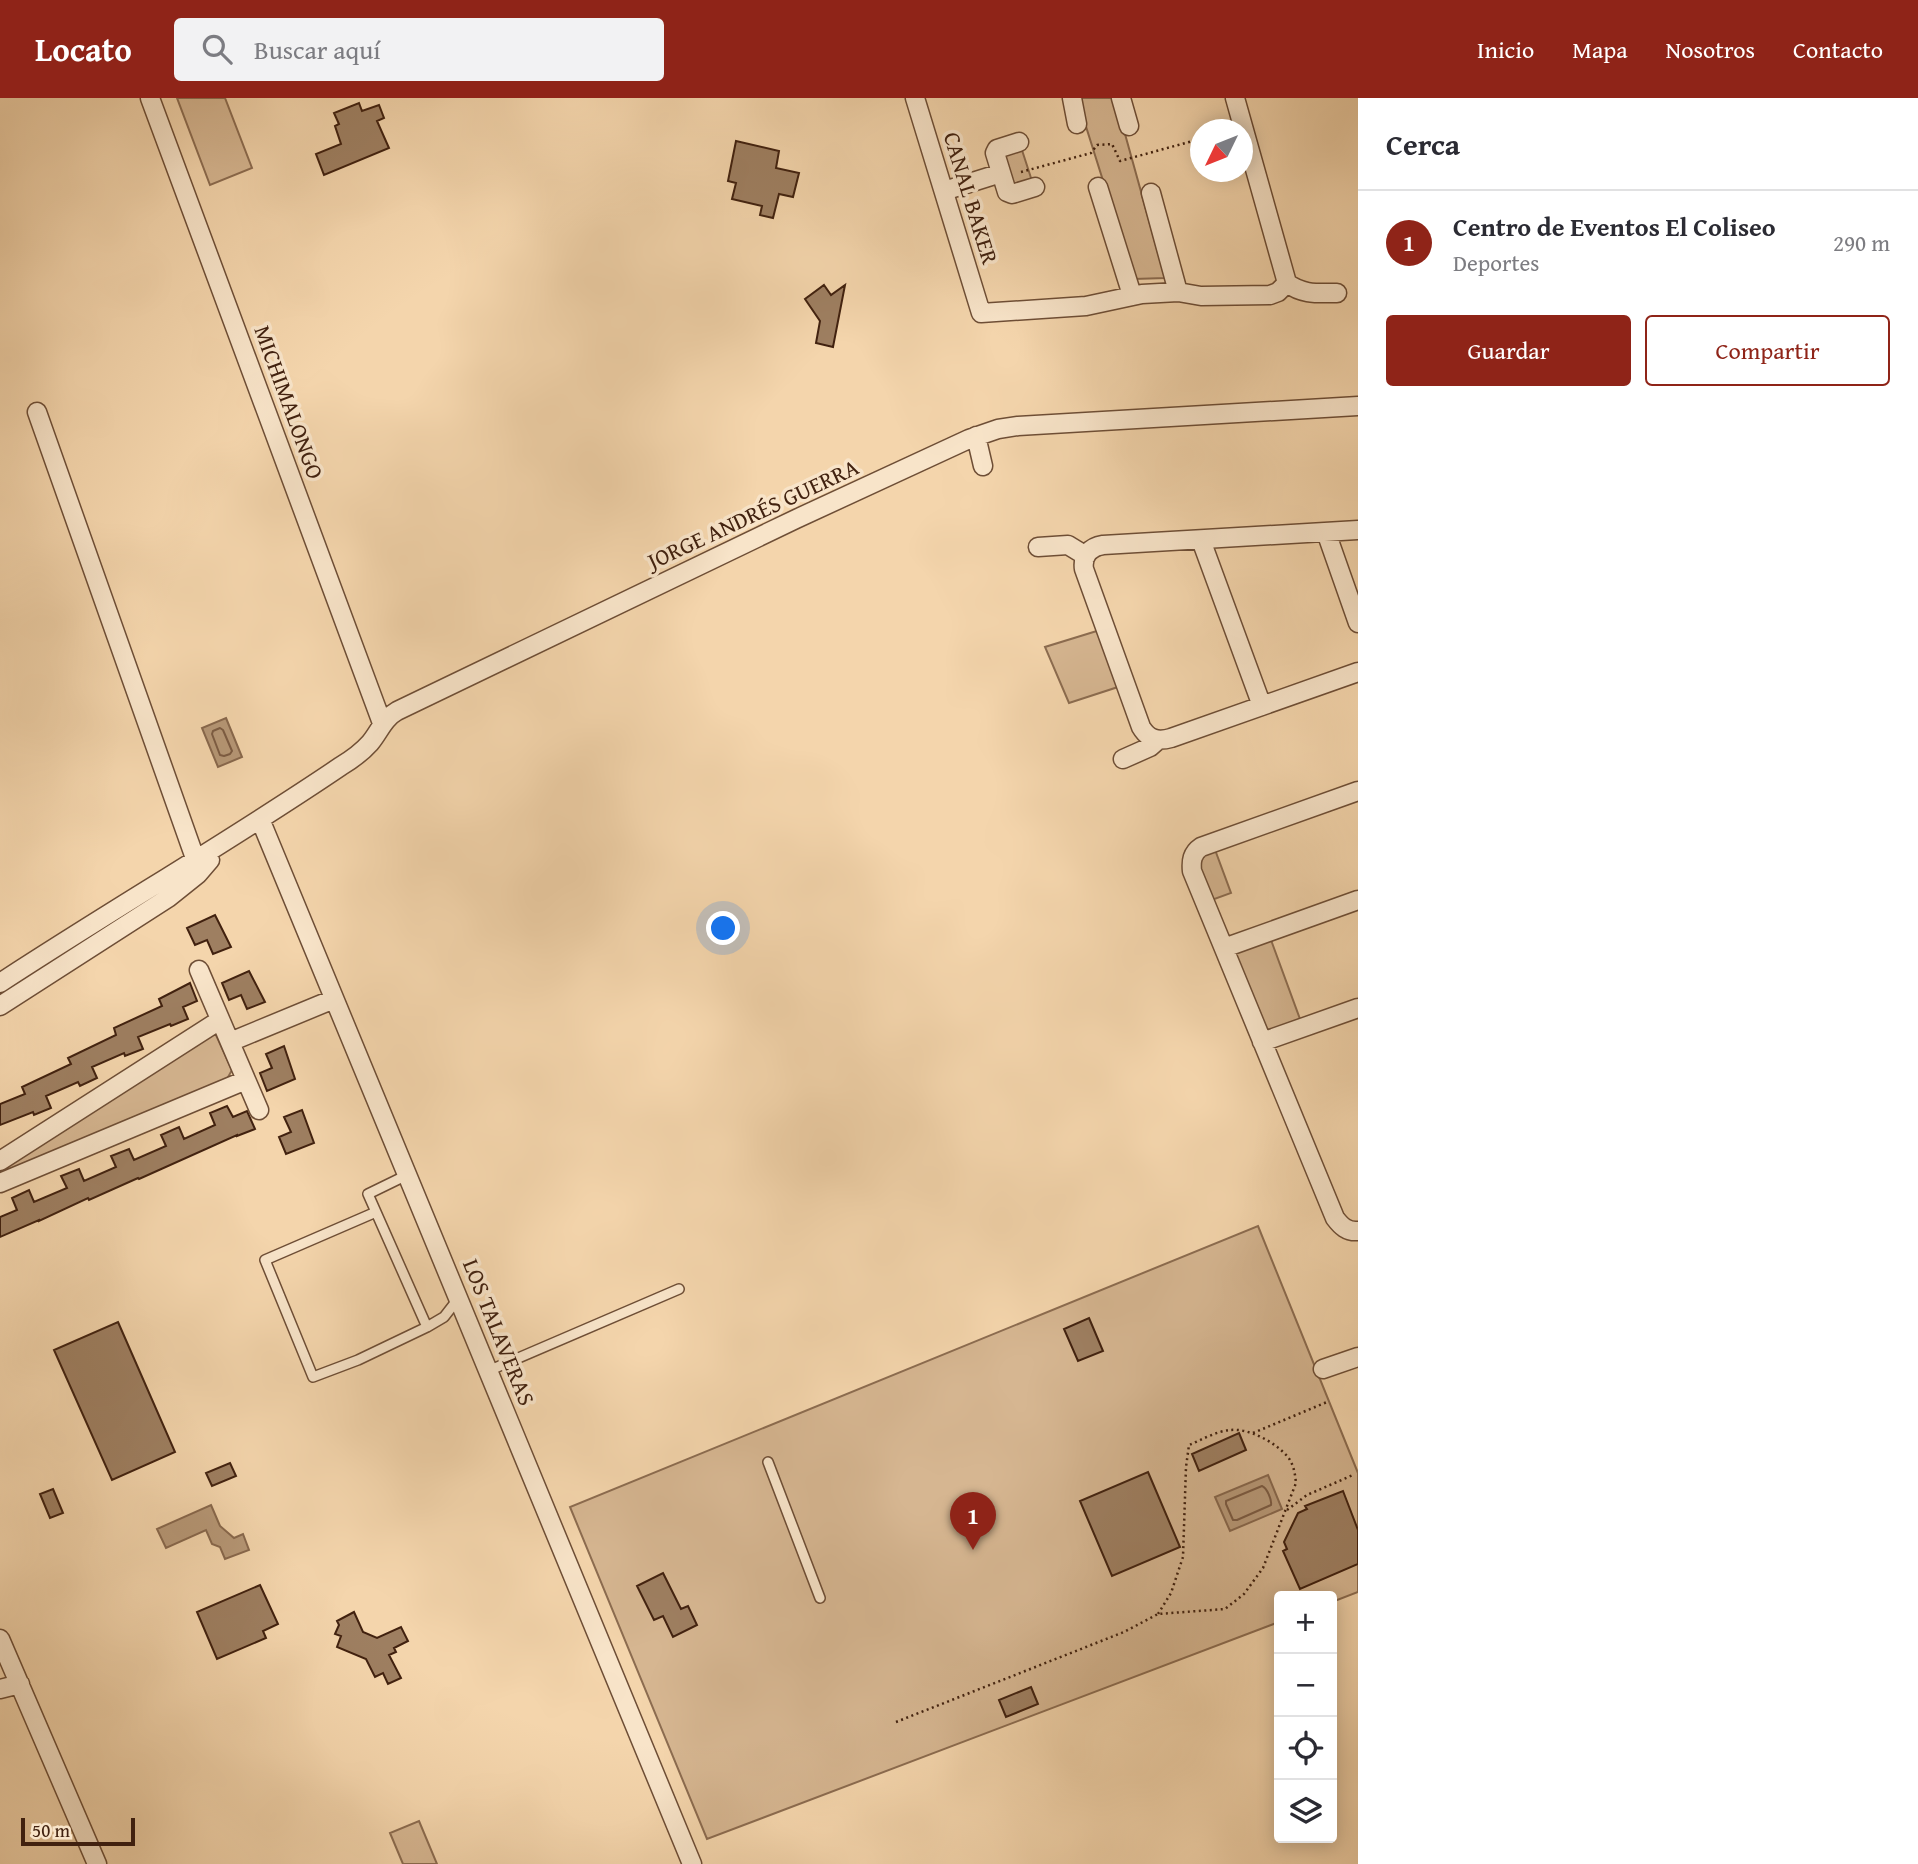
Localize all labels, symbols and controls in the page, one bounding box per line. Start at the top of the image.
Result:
search box [174,18,664,81]
text: Locato [35,25,132,73]
icon: search [198,30,236,68]
text: Buscar aquí [254,30,381,69]
text: Inicio [1477,32,1534,67]
text: Mapa [1572,32,1628,67]
text: Nosotros [1666,32,1755,67]
text: Contacto [1793,32,1883,67]
north arrow [1190,119,1253,182]
text: Cerca [1386,122,1460,166]
street label: CANAL BAKER [936,128,1007,269]
text: Centro de Eventos El Coliseo [1453,207,1776,246]
text: 1 [1403,226,1415,259]
text: 290 m [1833,226,1890,259]
text: Deportes [1453,246,1539,279]
button: Guardar [1386,315,1631,386]
button: Compartir [1645,315,1890,386]
street label: MICHIMALONGO [246,320,333,483]
street label: JORGE ANDRÉS GUERRA [639,450,864,578]
your location [706,911,740,945]
street label: LOS TALAVERAS [455,1254,544,1410]
pin: 1 [950,1492,996,1550]
map controls [1274,1591,1337,1843]
button: + [1274,1591,1337,1654]
button: − [1274,1654,1337,1717]
button: locate [1274,1717,1337,1780]
button: layers [1274,1780,1337,1843]
scale bar [21,1815,135,1847]
text: 50 m [32,1816,70,1844]

